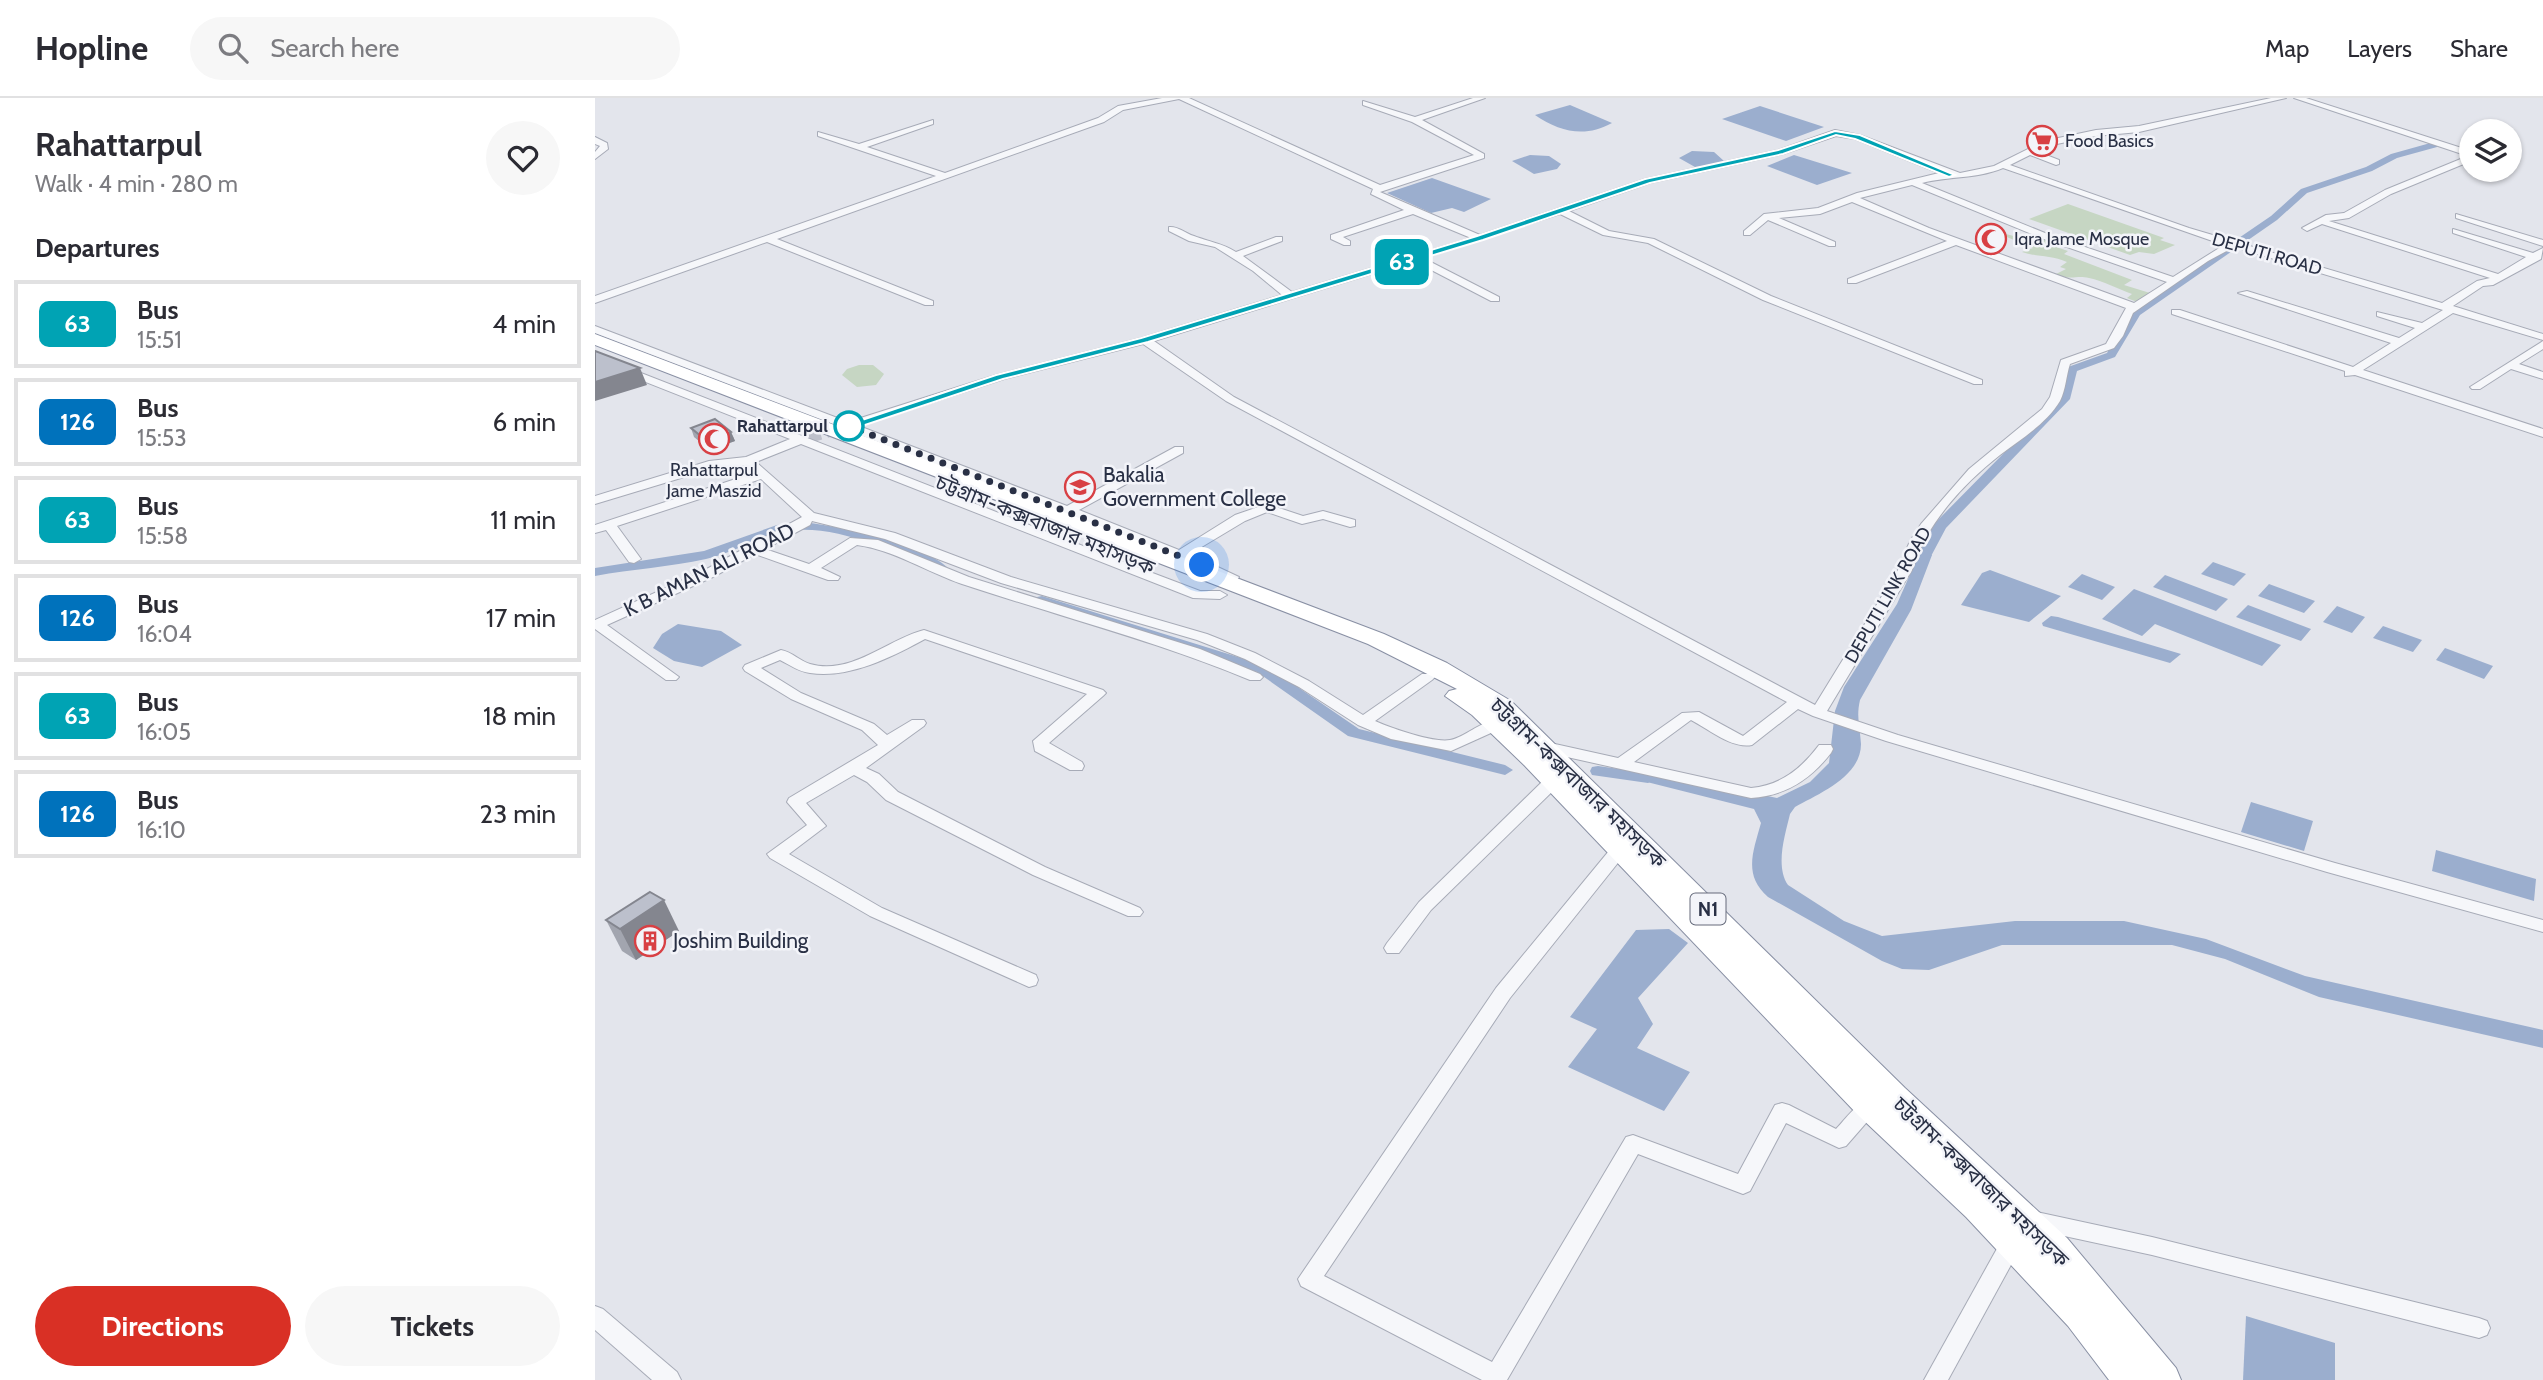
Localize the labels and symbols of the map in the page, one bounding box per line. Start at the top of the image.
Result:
supermarket icon: Food Basics [2025,124,2059,158]
place label: Food Basics [2065,130,2154,152]
mosque icon: Iqra Jame Mosque [1974,222,2008,256]
place label: Iqra Jame Mosque [2014,228,2149,250]
street label: DEPUTI ROAD [2210,228,2324,280]
line badge: 63 [1371,239,1433,285]
marker: Rahattarpul [834,411,864,441]
place label: Rahattarpul [737,415,828,437]
mosque icon: Rahattarpul Jame Maszid [697,422,731,456]
place label: Rahattarpul Jame Maszid [666,459,762,502]
place label: Bakalia Government College [1103,462,1286,511]
street label: চট্টগ্রাম-কক্সবাজার মহাসড়ক [931,469,1159,580]
school or university icon: Bakalia Government College [1063,470,1097,504]
street label: K B AMAN ALI ROAD [619,517,798,622]
street label: DEPUTI LINK ROAD [1840,523,1936,667]
your location [1184,547,1219,582]
street label: চট্টগ্রাম-কক্সবাজার মহাসড়ক [1485,692,1672,874]
road number: N1 [1691,894,1725,924]
building icon: Joshim Building [633,924,667,958]
place label: Joshim Building [672,928,809,953]
street label: চট্টগ্রাম-কক্সবাজার মহাসড়ক [1888,1091,2075,1273]

